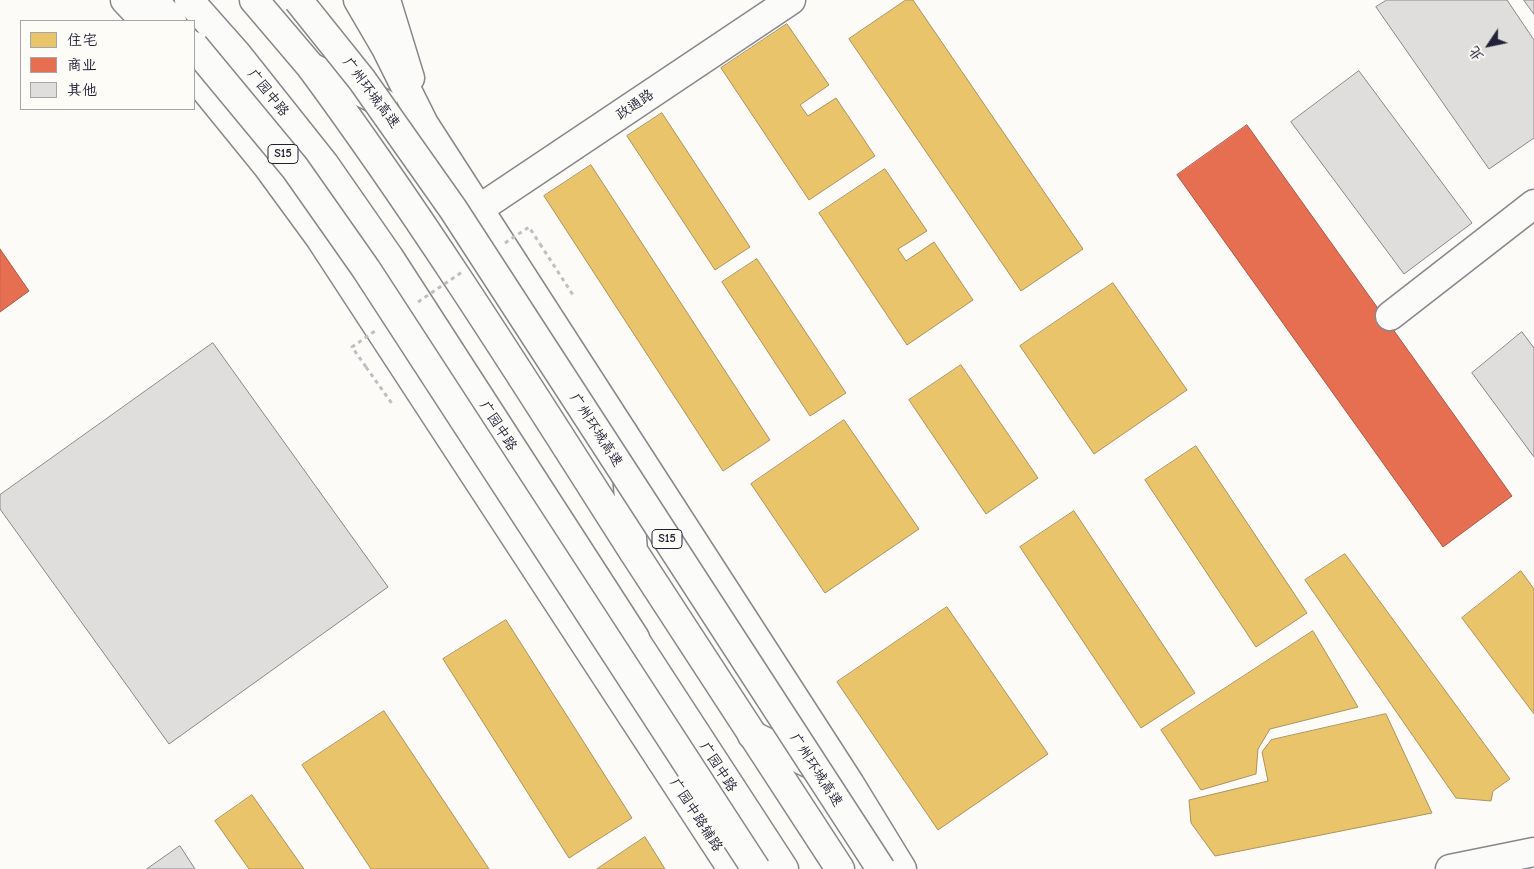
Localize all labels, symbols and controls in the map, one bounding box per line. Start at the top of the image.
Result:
legend [20,20,195,110]
north arrow [1464,20,1514,70]
text: 住宅 [67,31,97,49]
text: 北 [1465,43,1487,64]
street label: 广州环城高速 [339,54,403,132]
text: 商业 [67,56,97,74]
street label: 广园中路 [244,66,292,120]
text: 其他 [67,81,97,99]
street label: 政通路 [613,86,657,124]
road number: S15 [268,144,298,164]
street label: 广州环城高速 [566,390,626,470]
street label: 广园中路 [476,398,520,454]
road number: S15 [652,530,682,548]
street label: 广州环城高速 [786,730,846,810]
street label: 广园中路 [696,739,740,795]
street label: 广园中路辅路 [666,775,726,855]

